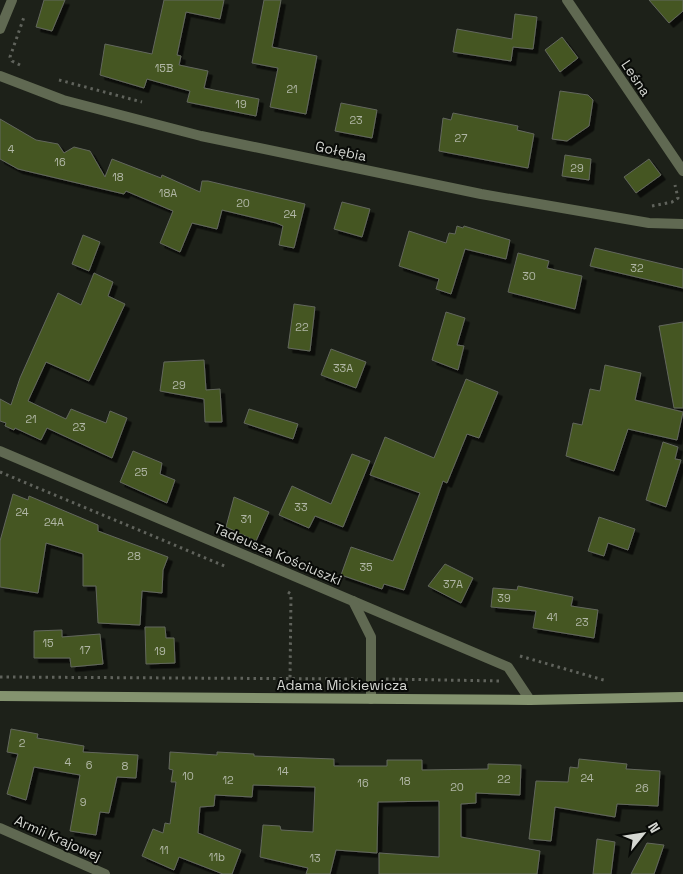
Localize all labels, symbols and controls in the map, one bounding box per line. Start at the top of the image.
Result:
street label: Leśna [617,56,655,100]
house number: 15B [155,61,173,75]
house number: 21 [286,82,298,96]
house number: 19 [235,97,247,111]
house number: 23 [349,113,363,127]
house number: 27 [455,131,467,145]
street label: Gołębia [314,137,368,165]
house number: 4 [8,142,15,156]
house number: 16 [54,155,66,169]
house number: 29 [570,161,584,175]
house number: 18 [112,170,124,184]
house number: 18A [159,186,177,200]
house number: 20 [236,196,250,210]
house number: 24 [283,207,297,221]
house number: 32 [630,261,644,275]
house number: 30 [522,269,536,283]
house number: 22 [295,320,309,334]
house number: 33A [333,361,353,375]
house number: 29 [172,378,186,392]
house number: 21 [25,412,37,426]
house number: 23 [72,420,86,434]
house number: 25 [134,465,148,479]
house number: 33 [294,500,308,514]
house number: 24 [15,505,29,519]
house number: 31 [240,512,252,526]
house number: 24A [44,515,64,529]
street label: Tadeusza Kościuszki [211,519,345,589]
house number: 28 [127,549,141,563]
house number: 35 [359,560,373,574]
house number: 37A [443,577,463,591]
house number: 39 [497,591,511,605]
house number: 41 [546,610,558,624]
house number: 23 [575,615,589,629]
house number: 15 [42,636,54,650]
house number: 17 [80,643,90,657]
house number: 19 [154,644,166,658]
street label: Adama Mickiewicza [277,676,407,694]
house number: 2 [19,736,26,750]
house number: 4 [65,755,72,769]
house number: 6 [86,758,93,772]
house number: 8 [122,759,129,773]
house number: 14 [277,764,289,778]
house number: 10 [182,769,194,783]
house number: 24 [580,771,594,785]
house number: 22 [497,772,511,786]
house number: 12 [222,773,234,787]
house number: 18 [399,774,411,788]
house number: 16 [357,776,369,790]
house number: 20 [450,780,464,794]
house number: 26 [635,781,649,795]
house number: 9 [80,795,87,809]
north arrow [618,809,668,859]
street label: Armii Krajowej [12,811,104,865]
text: N [644,819,664,836]
house number: 11 [159,843,169,857]
house number: 11b [209,850,225,864]
house number: 13 [309,851,321,865]

